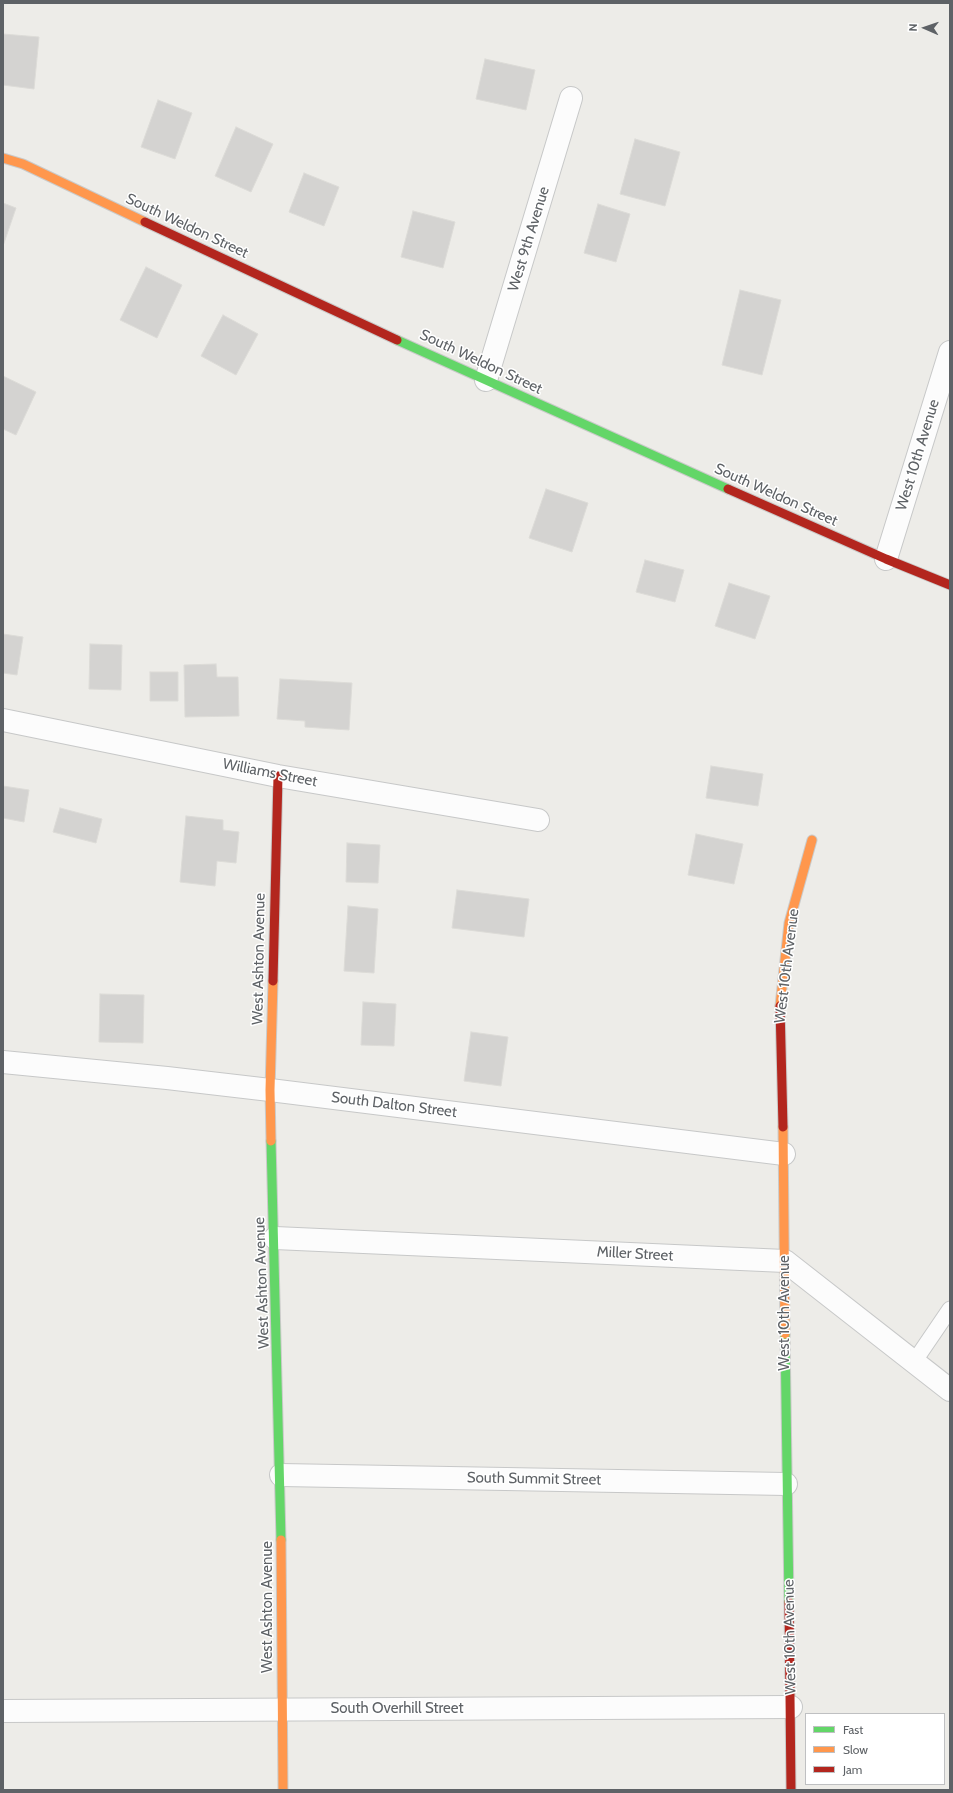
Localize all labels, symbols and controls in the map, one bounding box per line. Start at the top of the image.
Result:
north arrow [905,8,945,48]
text: N [906,23,920,32]
street label: West 9th Avenue [505,184,553,294]
street label: South Weldon Street [123,190,251,262]
street label: South Weldon Street [417,326,545,398]
street label: West 10th Avenue [893,397,943,513]
street label: South Weldon Street [712,460,840,530]
street label: Williams Street [221,755,319,791]
street label: West Ashton Avenue [249,893,269,1025]
street label: West 10th Avenue [771,908,803,1024]
street label: South Dalton Street [330,1088,458,1122]
street label: West Ashton Avenue [251,1217,273,1349]
street label: Miller Street [596,1243,674,1265]
street label: West 10th Avenue [776,1255,794,1371]
street label: South Summit Street [467,1469,601,1489]
street label: West Ashton Avenue [259,1541,277,1673]
street label: West 10th Avenue [780,1579,800,1695]
street label: South Overhill Street [331,1700,463,1718]
legend [805,1713,945,1785]
text: Fast [843,1722,863,1737]
text: Slow [843,1742,868,1757]
text: Jam [843,1762,862,1777]

